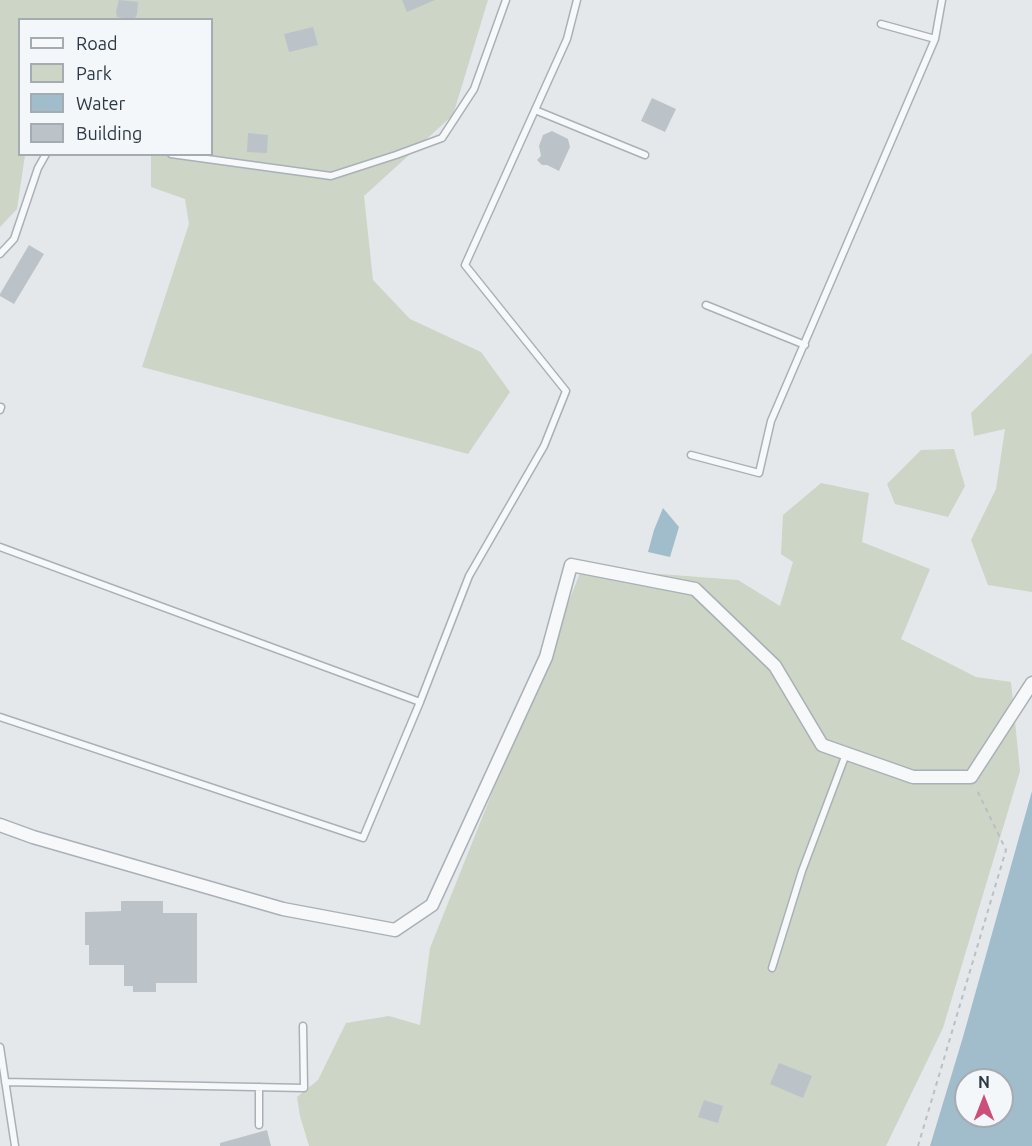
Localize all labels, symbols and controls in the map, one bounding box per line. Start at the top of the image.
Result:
legend [18,18,213,156]
text: Road [76,33,118,53]
text: Park [76,63,112,83]
text: Water [76,93,125,113]
text: Building [76,123,142,143]
north arrow [954,1068,1014,1128]
text: N [978,1073,990,1091]

